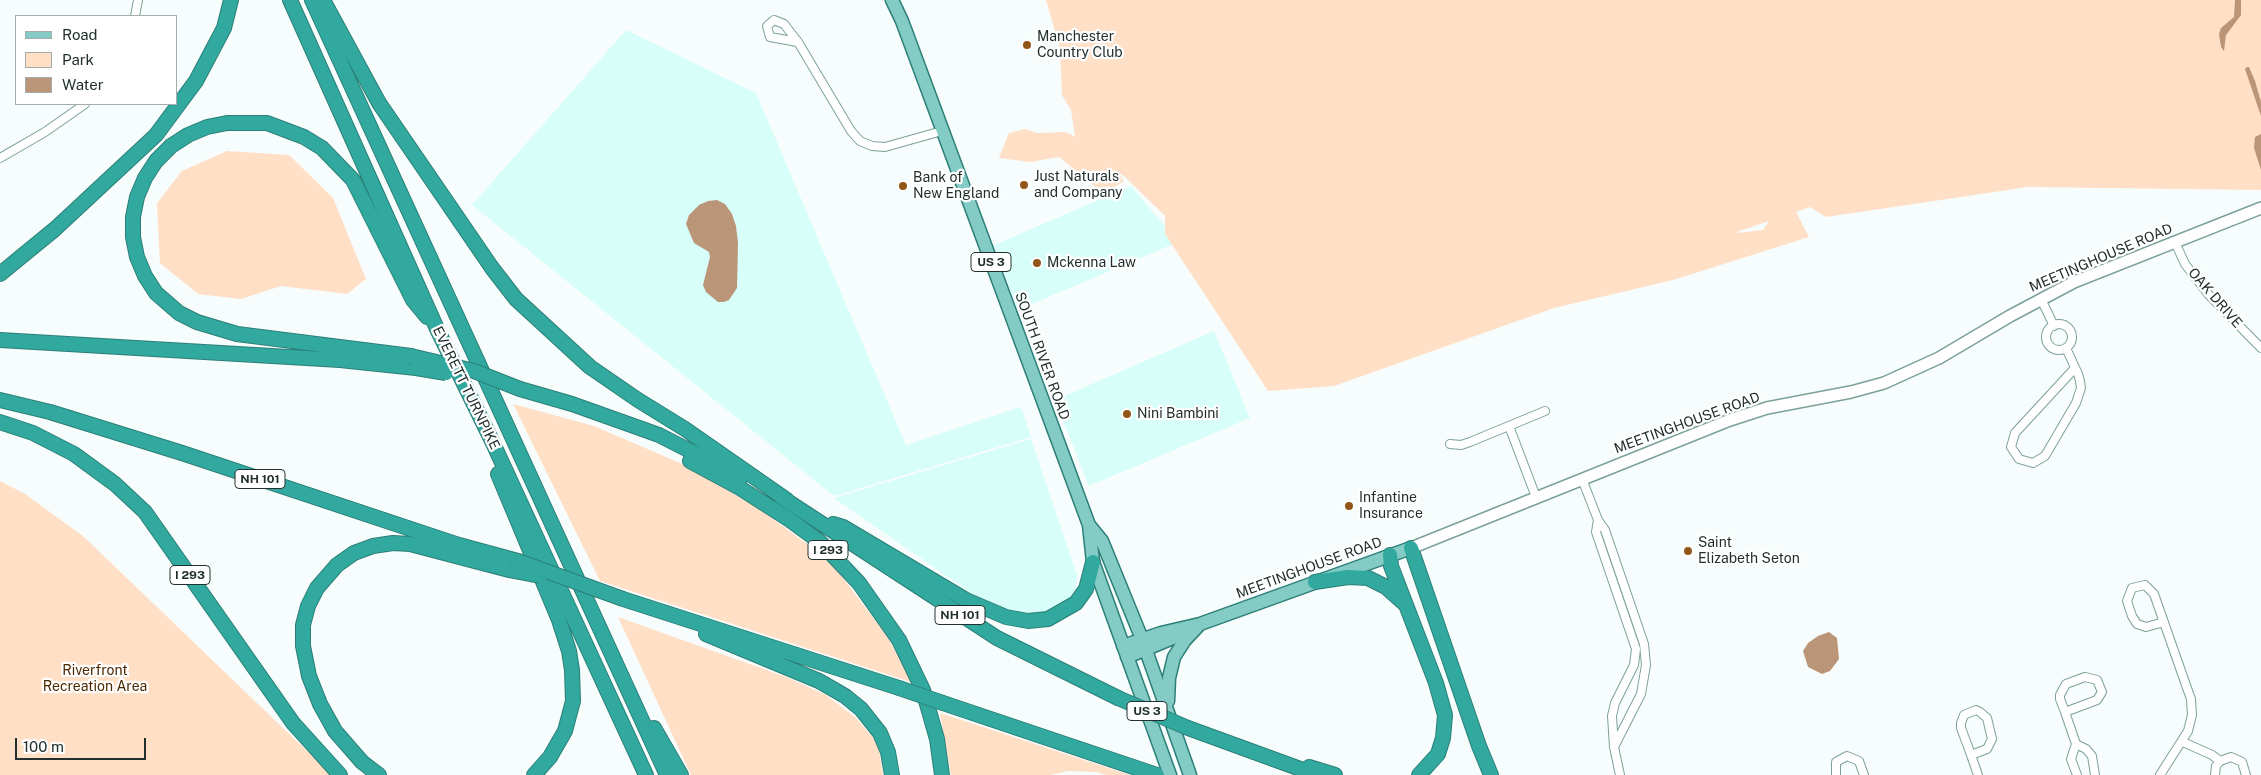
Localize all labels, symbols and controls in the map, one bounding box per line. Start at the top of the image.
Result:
legend [15,15,178,105]
text: Road [62,26,98,43]
place label: Manchester Country Club [1037,29,1123,62]
marker: Manchester Country Club [1021,39,1033,51]
text: Park [62,51,94,68]
text: Water [62,76,104,93]
place label: Just Naturals and Company [1034,169,1123,202]
place label: Bank of New England [913,170,999,202]
marker: Just Naturals and Company [1018,179,1030,191]
marker: Bank of New England [897,180,909,192]
street label: MEETINGHOUSE ROAD [2027,220,2175,296]
road number: US 3 [971,252,1011,272]
place label: Mckenna Law [1047,255,1136,271]
marker: Mckenna Law [1031,257,1043,269]
street label: OAK DRIVE [2184,265,2246,331]
street label: SOUTH RIVER ROAD [1011,290,1073,422]
street label: EVERETT TURNPIKE [429,324,503,452]
street label: MEETINGHOUSE ROAD [1612,389,1762,457]
place label: Nini Bambini [1137,406,1219,422]
marker: Nini Bambini [1121,408,1133,420]
road number: NH 101 [235,469,285,488]
place label: Infantine Insurance [1359,490,1423,522]
marker: Infantine Insurance [1343,500,1355,512]
street label: MEETINGHOUSE ROAD [1234,534,1384,602]
place label: Saint Elizabeth Seton [1698,535,1800,568]
road number: I 293 [808,540,848,560]
marker: Saint Elizabeth Seton [1682,545,1694,557]
road number: I 293 [170,566,210,584]
road number: NH 101 [935,606,985,624]
park label: Riverfront Recreation Area [43,663,147,696]
road number: US 3 [1127,701,1167,720]
scale bar [18,728,149,760]
text: 100 m [23,738,64,755]

